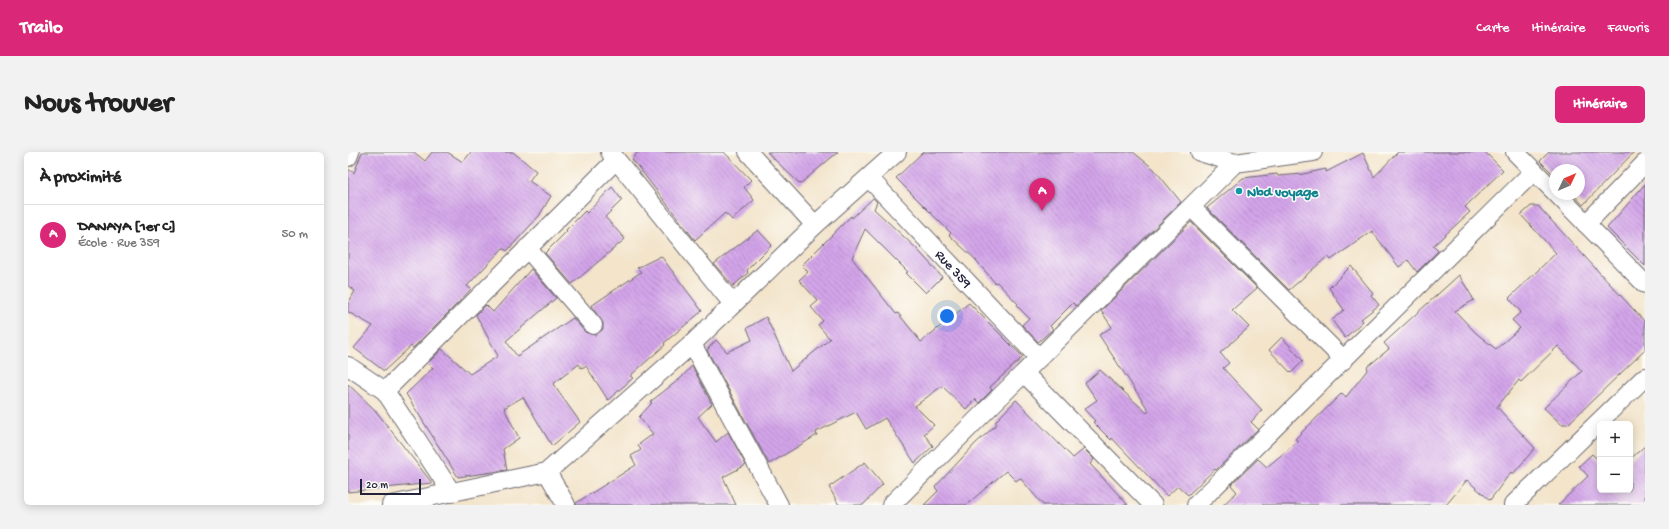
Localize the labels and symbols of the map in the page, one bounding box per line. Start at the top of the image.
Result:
north arrow [1549,164,1585,200]
pin: A [1029,178,1055,211]
place label: Nbd voyage [1247,185,1319,202]
marker: Nbd voyage [1234,186,1244,196]
street label: Rue 359 [930,247,974,292]
your location [937,306,957,326]
scale bar [360,477,421,496]

